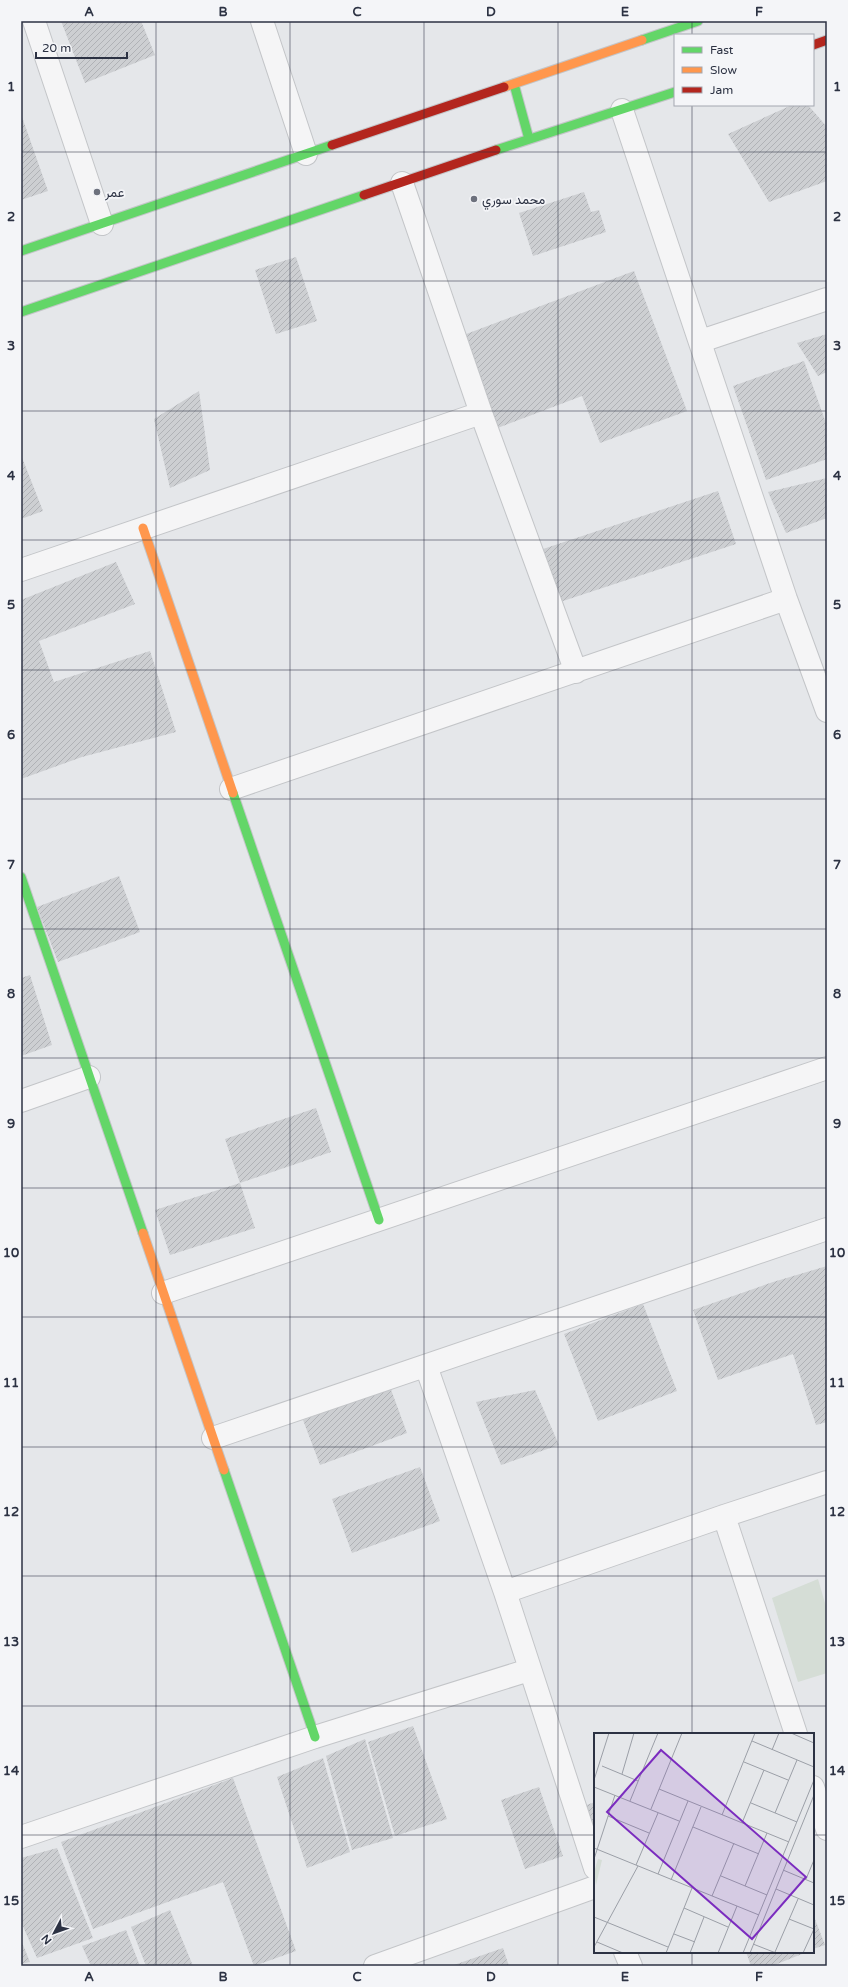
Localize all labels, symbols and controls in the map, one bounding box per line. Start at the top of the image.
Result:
text: A [84,4,94,20]
text: B [218,4,228,20]
text: C [352,4,362,20]
text: D [486,4,496,20]
text: E [621,4,629,20]
text: F [755,4,763,20]
scale bar [36,34,127,60]
legend [674,34,814,106]
text: 20 m [42,41,71,55]
text: Fast [710,43,734,57]
text: Slow [710,63,737,77]
text: 1 [7,79,15,95]
text: 1 [833,79,841,95]
text: Jam [710,83,733,97]
place label: عمر [104,185,124,201]
marker: عمر [92,187,102,197]
place label: محمد سوري [482,192,545,210]
marker: محمد سوري [469,194,479,204]
text: 2 [7,209,15,225]
text: 2 [833,209,841,225]
text: 3 [7,338,15,354]
text: 3 [833,338,841,354]
text: 4 [7,468,16,484]
text: 4 [833,468,842,484]
text: 5 [7,597,15,613]
text: 5 [833,597,841,613]
text: 6 [7,727,15,743]
text: 6 [833,727,841,743]
text: 7 [7,857,15,873]
text: 7 [833,857,841,873]
text: 8 [7,986,15,1002]
text: 8 [833,986,841,1002]
text: 9 [7,1116,15,1132]
text: 9 [833,1116,841,1132]
text: 10 [3,1245,19,1261]
text: 10 [829,1245,845,1261]
text: 11 [3,1375,19,1391]
text: 11 [829,1375,845,1391]
text: 12 [3,1504,19,1520]
text: 12 [829,1504,845,1520]
text: 13 [3,1634,19,1650]
text: 13 [829,1634,845,1650]
inset map [594,1733,814,1953]
text: 14 [3,1763,20,1779]
text: 14 [829,1763,846,1779]
text: 15 [3,1893,19,1909]
text: 15 [829,1893,845,1909]
north arrow [34,1913,74,1953]
text: N [39,1932,55,1947]
text: A [84,1969,94,1985]
text: B [218,1969,228,1985]
text: C [352,1969,362,1985]
text: D [486,1969,496,1985]
text: E [621,1969,629,1985]
text: F [755,1969,763,1985]

